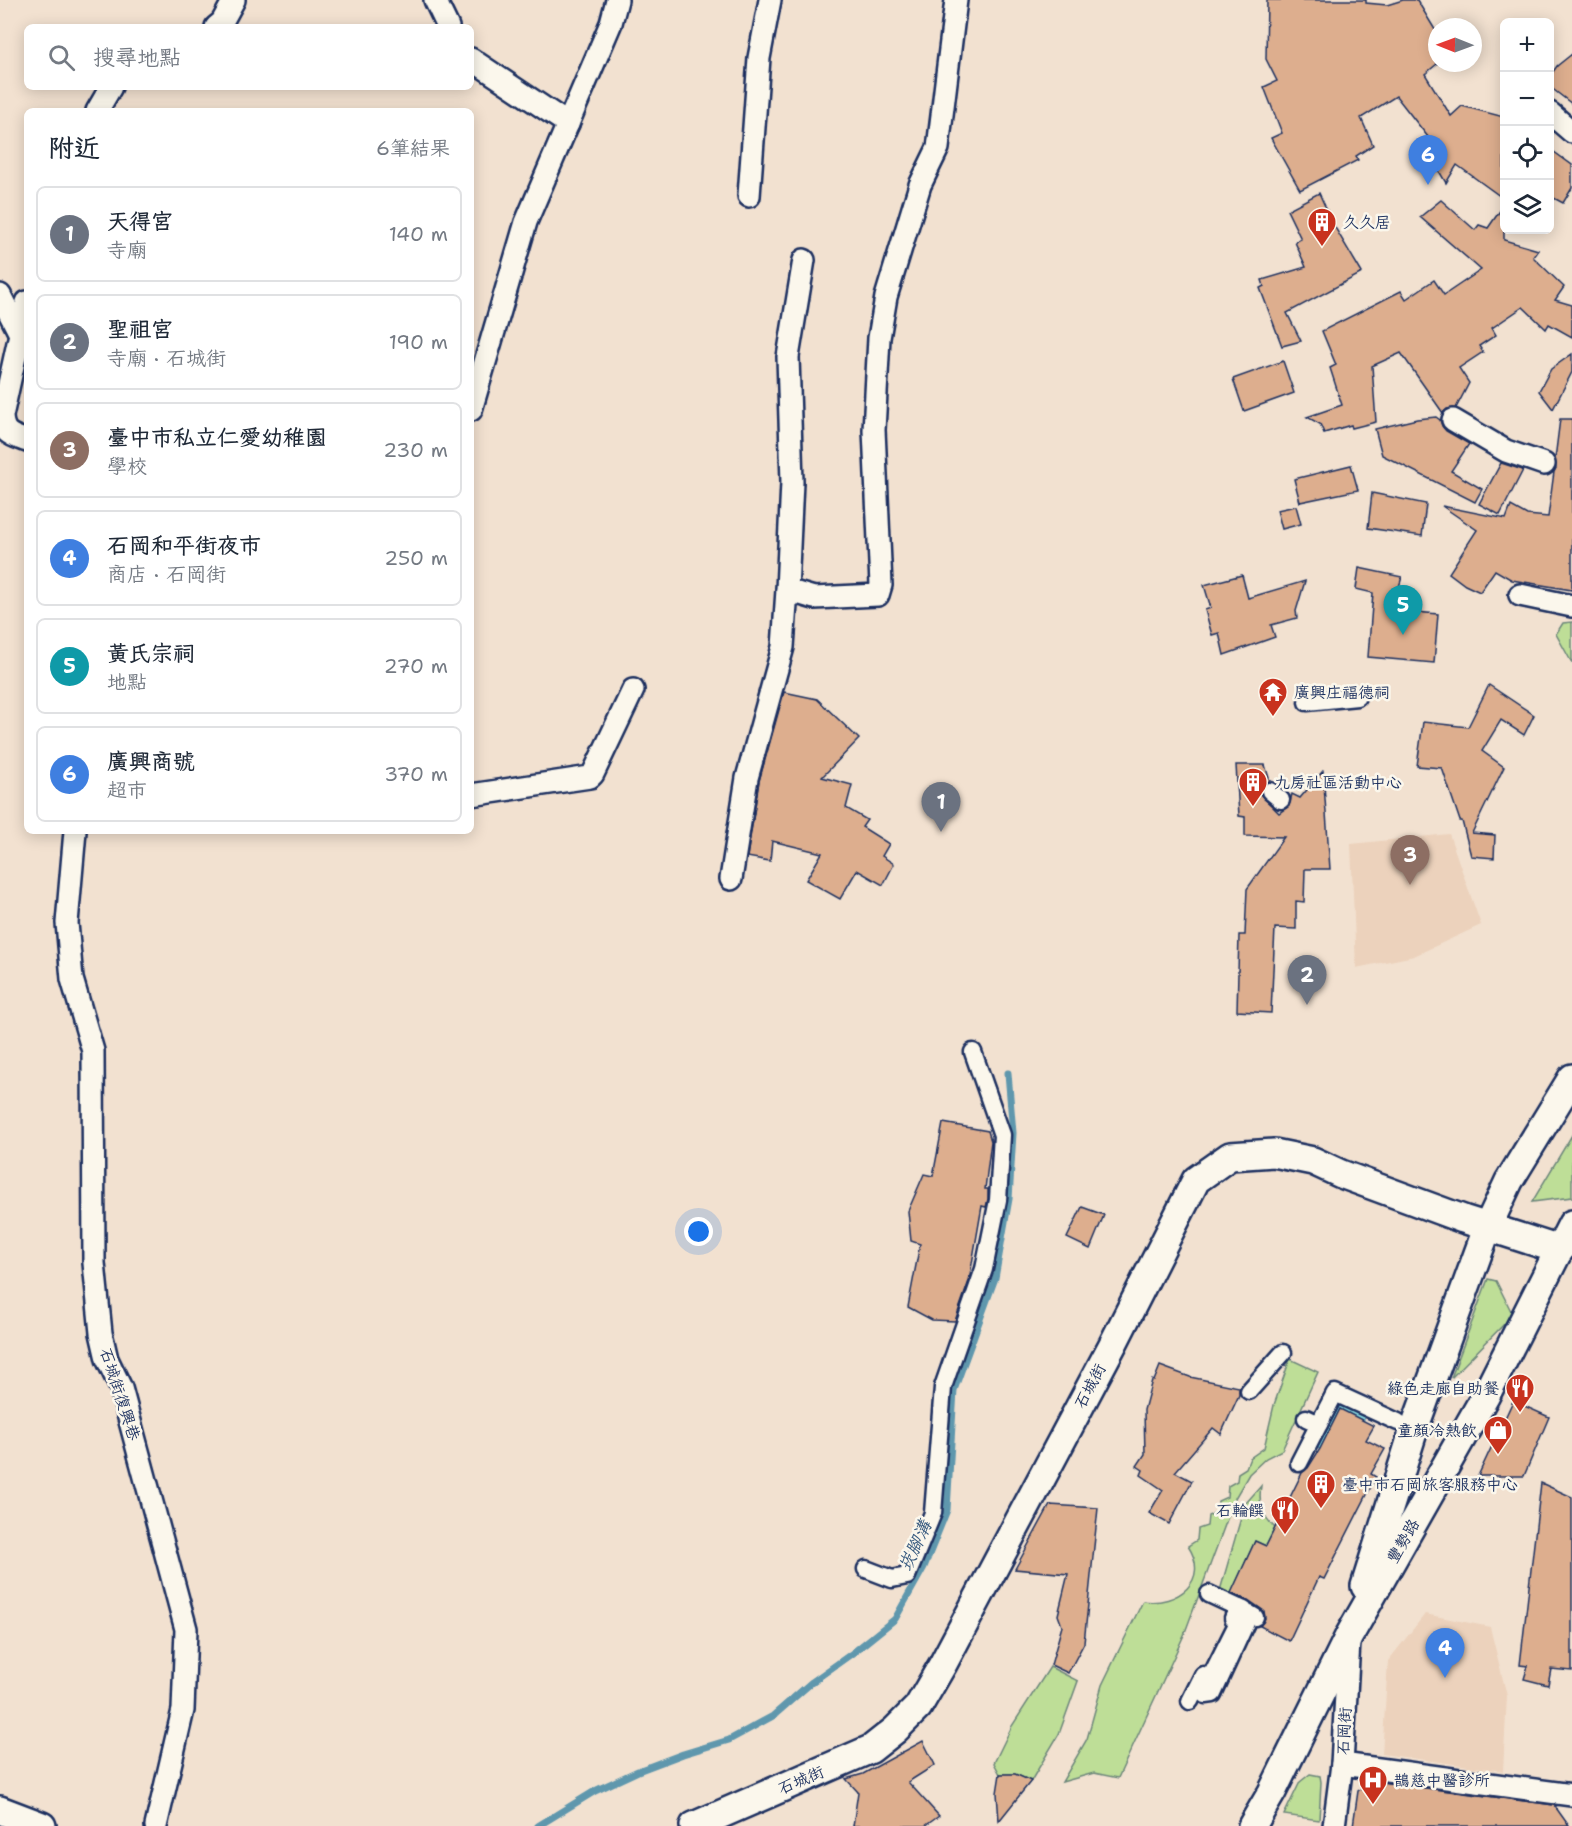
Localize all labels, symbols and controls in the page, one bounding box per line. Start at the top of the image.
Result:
north arrow [1428,18,1482,72]
map controls [1500,18,1554,234]
button: + [1500,18,1554,72]
search box [24,24,474,90]
icon: search [45,41,78,74]
text: 搜尋地點 [93,43,181,72]
button: − [1500,72,1554,126]
button: locate [1500,126,1554,180]
text: 附近 [48,130,100,165]
text: 6筆結果 [376,135,450,161]
pin: 6 [1408,136,1448,185]
button: layers [1500,180,1554,234]
building icon: 久久居 [1306,206,1338,248]
text: 天得宮 [107,207,173,236]
place label: 久久居 [1343,212,1391,233]
text: 1 [65,221,74,247]
text: 140 m [389,221,448,247]
text: 寺廟 [107,237,147,263]
text: 聖祖宮 [107,315,173,344]
text: 2 [63,329,77,355]
text: 190 m [389,329,448,355]
text: 寺廟 · 石城街 [107,345,226,371]
text: 臺中市私立仁愛幼稚園 [107,423,327,452]
text: 3 [63,437,77,463]
text: 230 m [383,437,448,463]
text: 學校 [107,453,147,479]
text: 石岡和平街夜市 [107,531,261,560]
text: 4 [63,545,77,571]
text: 250 m [384,545,448,571]
text: 商店 · 石岡街 [107,561,226,587]
pin: 5 [1384,586,1422,635]
text: 黃氏宗祠 [107,639,195,668]
text: 5 [63,653,76,679]
text: 270 m [384,653,448,679]
text: 地點 [107,669,147,695]
temple icon: 廣興庄福德祠 [1257,676,1289,718]
place label: 廣興庄福德祠 [1294,682,1390,703]
text: 廣興商號 [107,747,195,776]
text: 6 [63,761,77,787]
text: 370 m [384,761,448,787]
building icon: 九房社區活動中心 [1237,766,1269,808]
place label: 九房社區活動中心 [1274,772,1402,793]
text: 超市 [107,777,147,803]
pin: 1 [922,782,960,832]
pin: 3 [1390,836,1430,885]
pin: 2 [1288,956,1326,1005]
your location [684,1217,713,1246]
street label: 石城街復興巷 [95,1345,145,1443]
street label: 石城街 [1069,1360,1111,1412]
restaurant icon: 綠色走廊自助餐 [1504,1372,1536,1414]
place label: 綠色走廊自助餐 [1387,1378,1499,1399]
shop icon: 童顏冷熱飲 [1482,1414,1514,1456]
place label: 童顏冷熱飲 [1397,1420,1477,1441]
building icon: 臺中市石岡旅客服務中心 [1305,1468,1337,1510]
place label: 臺中市石岡旅客服務中心 [1342,1474,1518,1495]
restaurant icon: 石輪饌 [1269,1494,1301,1536]
place label: 石輪饌 [1216,1500,1264,1521]
water label: 崁腳溝 [893,1515,938,1576]
street label: 豐勢路 [1382,1515,1424,1567]
pin: 4 [1426,1628,1464,1678]
street label: 石岡街 [1332,1706,1356,1756]
street label: 石城街 [775,1761,827,1799]
hospital icon: 鵲慈中醫診所 [1357,1764,1389,1806]
place label: 鵲慈中醫診所 [1394,1770,1490,1791]

